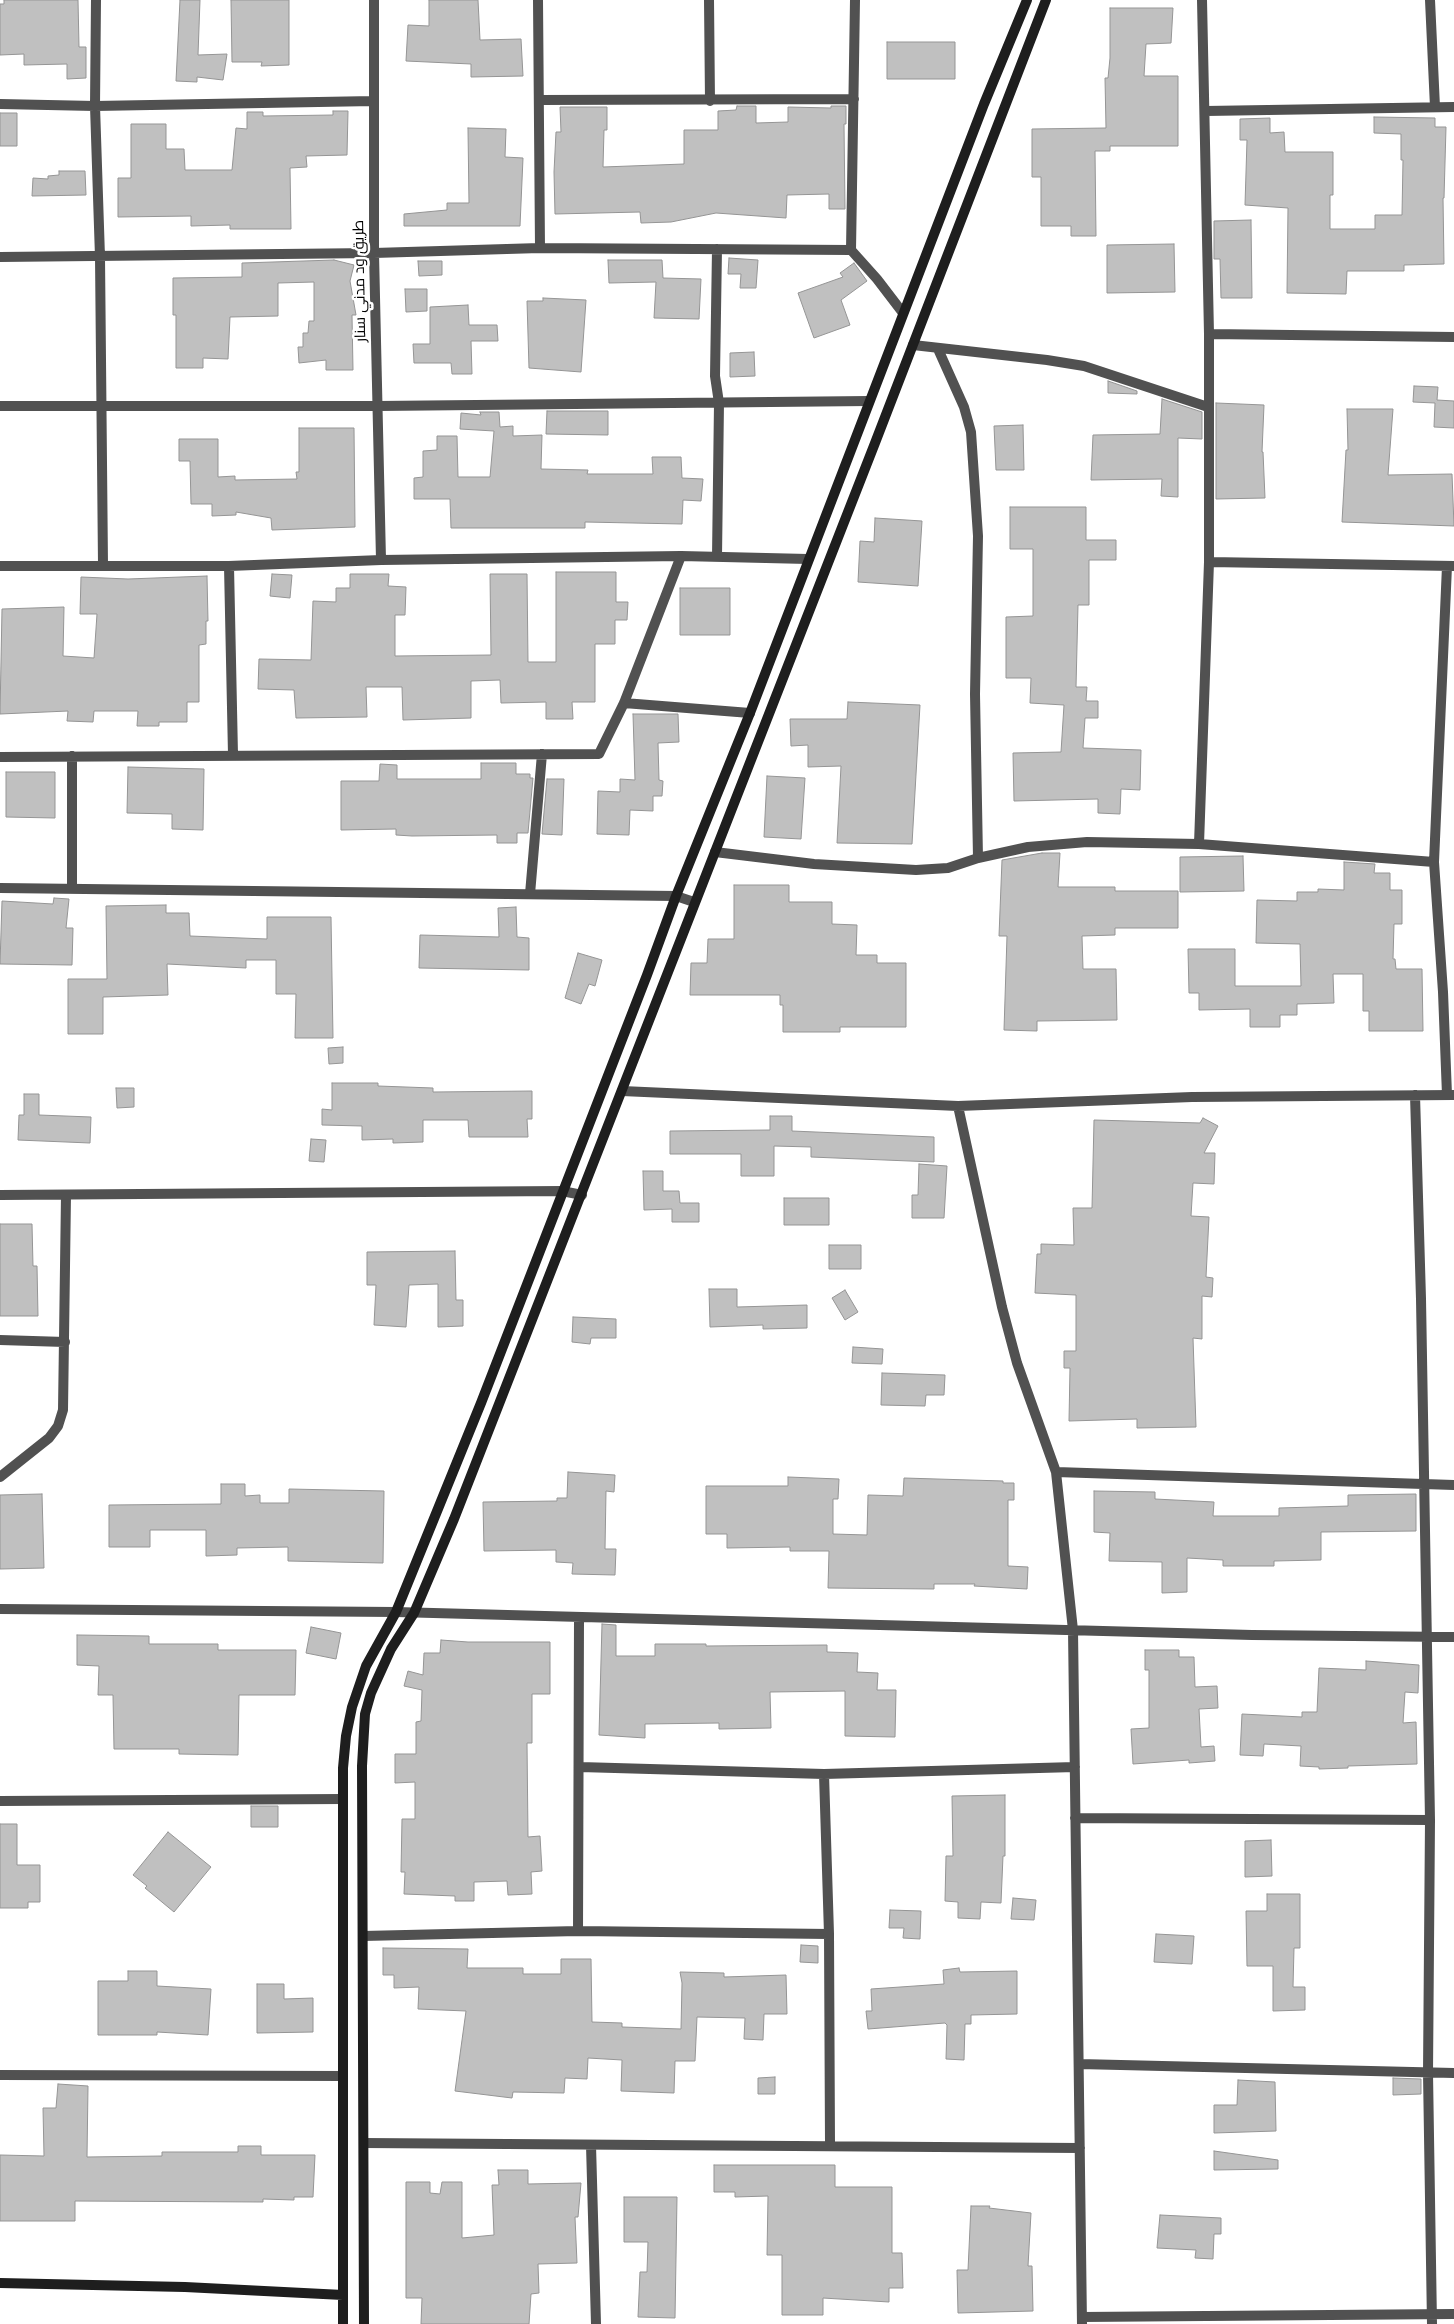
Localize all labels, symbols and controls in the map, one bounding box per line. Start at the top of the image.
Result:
street label: طريق ود مدني سنار [350,220,370,342]

